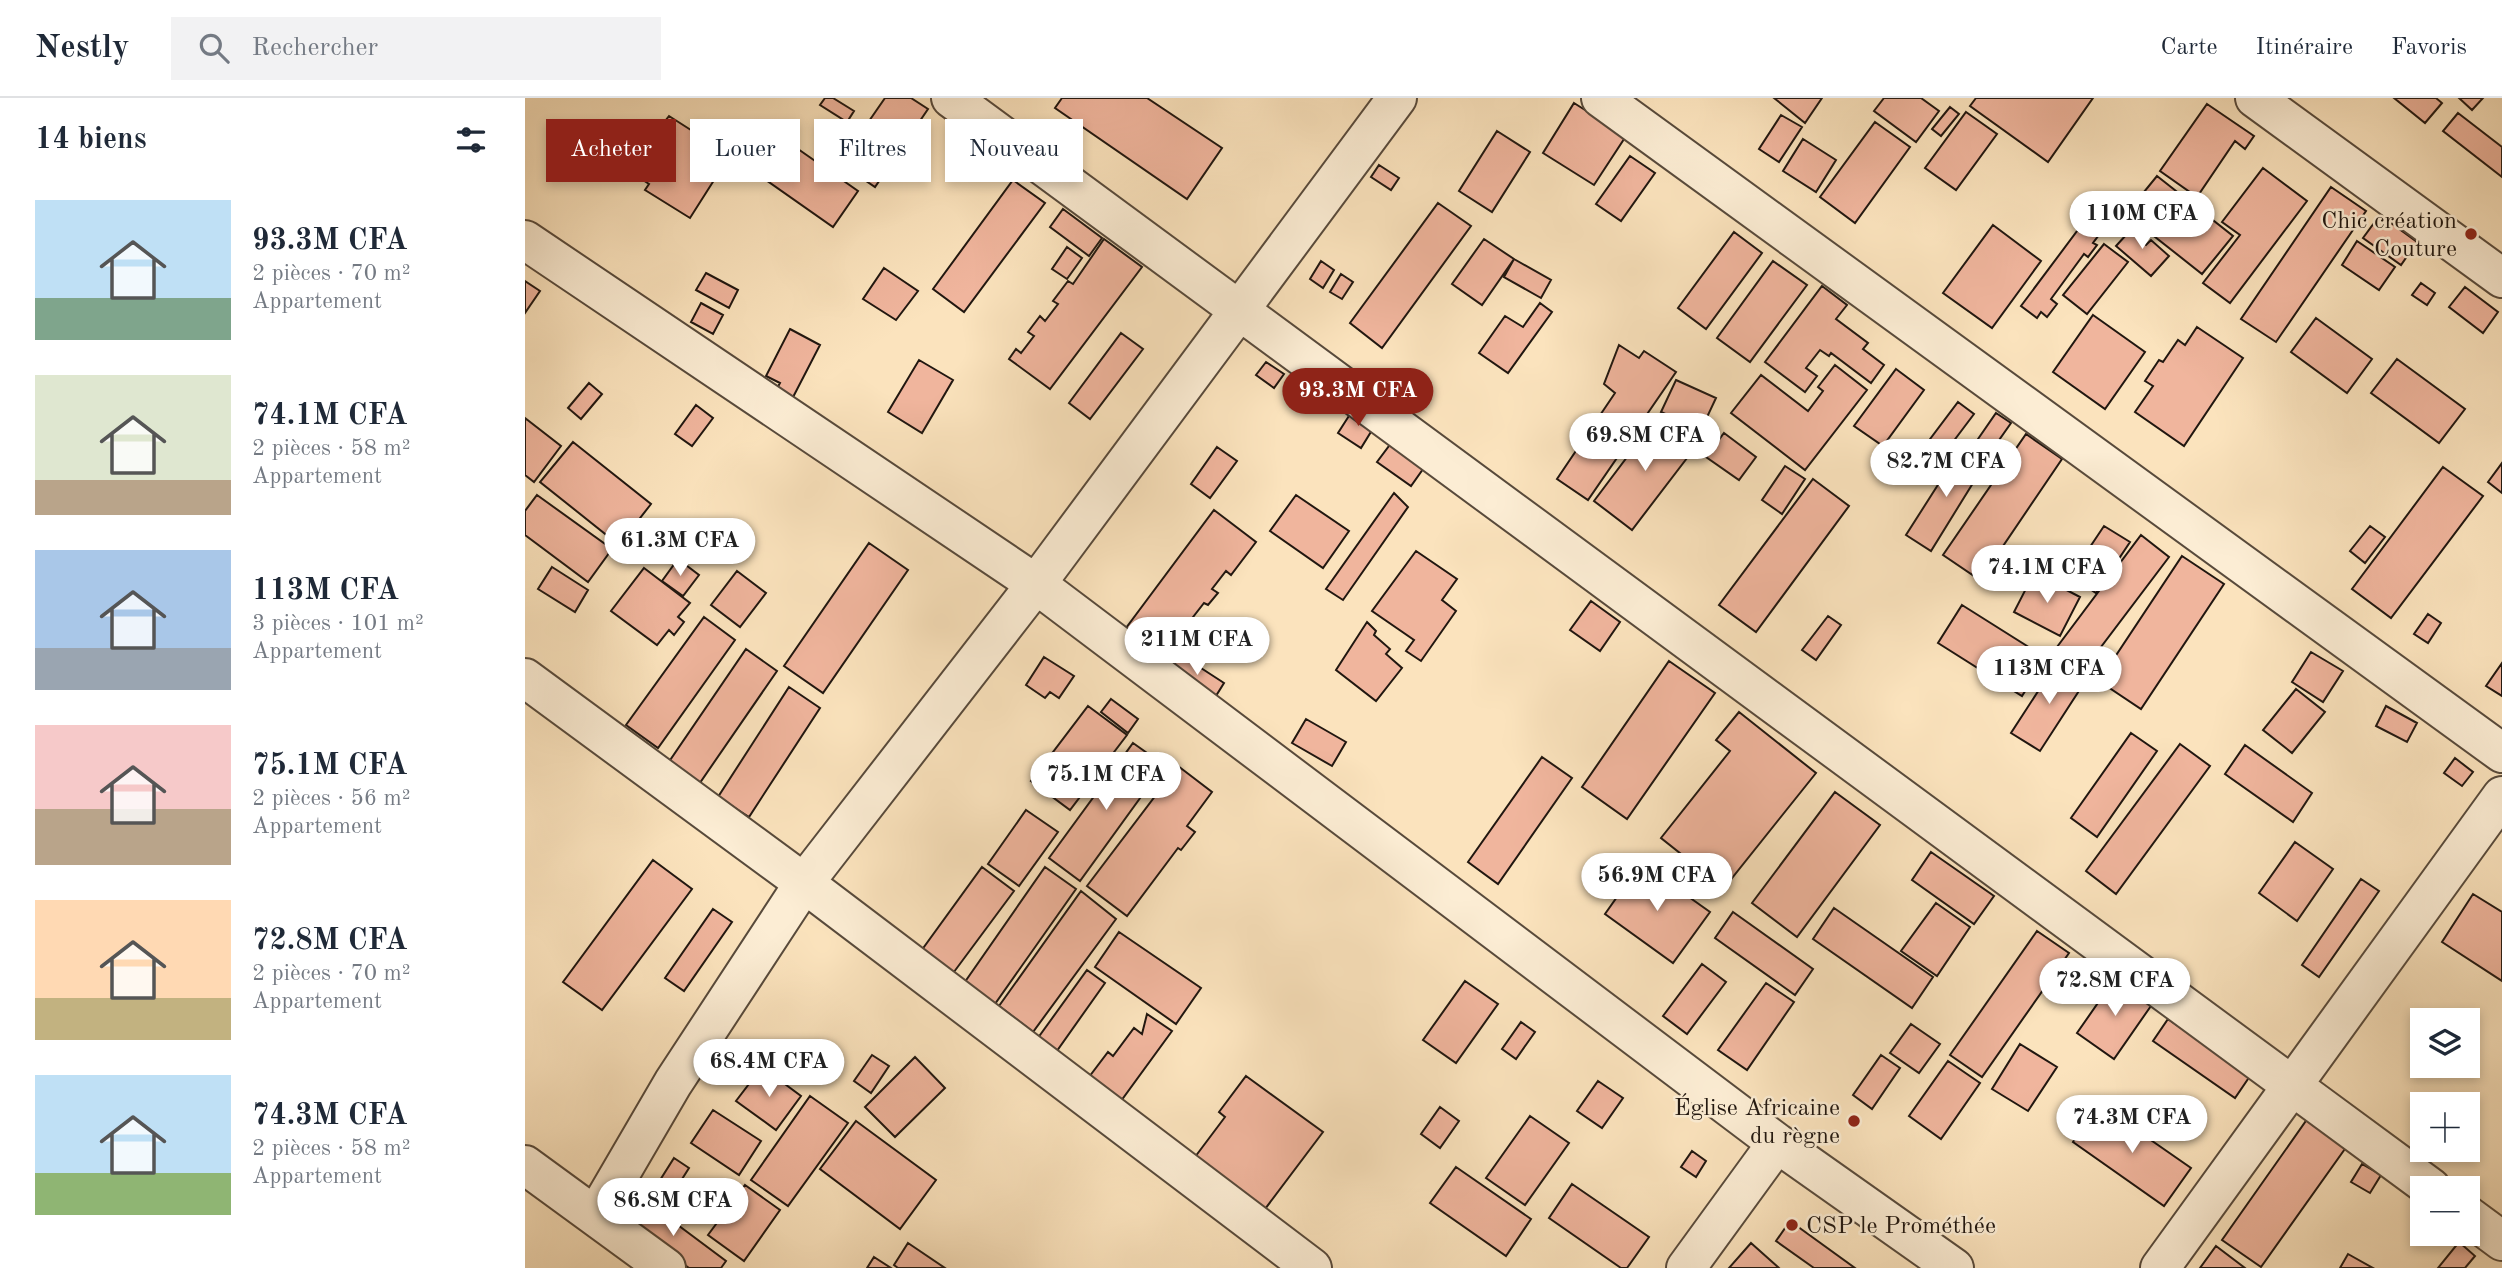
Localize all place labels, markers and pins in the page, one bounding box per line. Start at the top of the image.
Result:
pin: 110M CFA [2070,192,2214,251]
place label: Chic création Couture [2321,210,2457,262]
marker: Chic création Couture [2463,226,2479,242]
pin: 93.3M CFA [1278,368,1438,428]
pin: 69.8M CFA [1565,414,1725,473]
pin: 82.7M CFA [1866,440,2026,499]
pin: 61.3M CFA [600,518,760,578]
pin: 74.1M CFA [1967,546,2127,605]
pin: 211M CFA [1125,618,1269,677]
pin: 113M CFA [1977,646,2121,706]
pin: 75.1M CFA [1026,752,1186,812]
pin: 56.9M CFA [1577,854,1737,913]
pin: 72.8M CFA [2035,958,2195,1018]
pin: 68.4M CFA [689,1040,849,1099]
place label: Église Africaine du règne [1674,1093,1840,1149]
pin: 74.3M CFA [2052,1096,2212,1155]
marker: Église Africaine du règne [1846,1113,1862,1129]
pin: 86.8M CFA [593,1178,753,1238]
place label: CSP le Prométhée [1806,1215,1996,1239]
marker: CSP le Prométhée [1784,1217,1800,1233]

